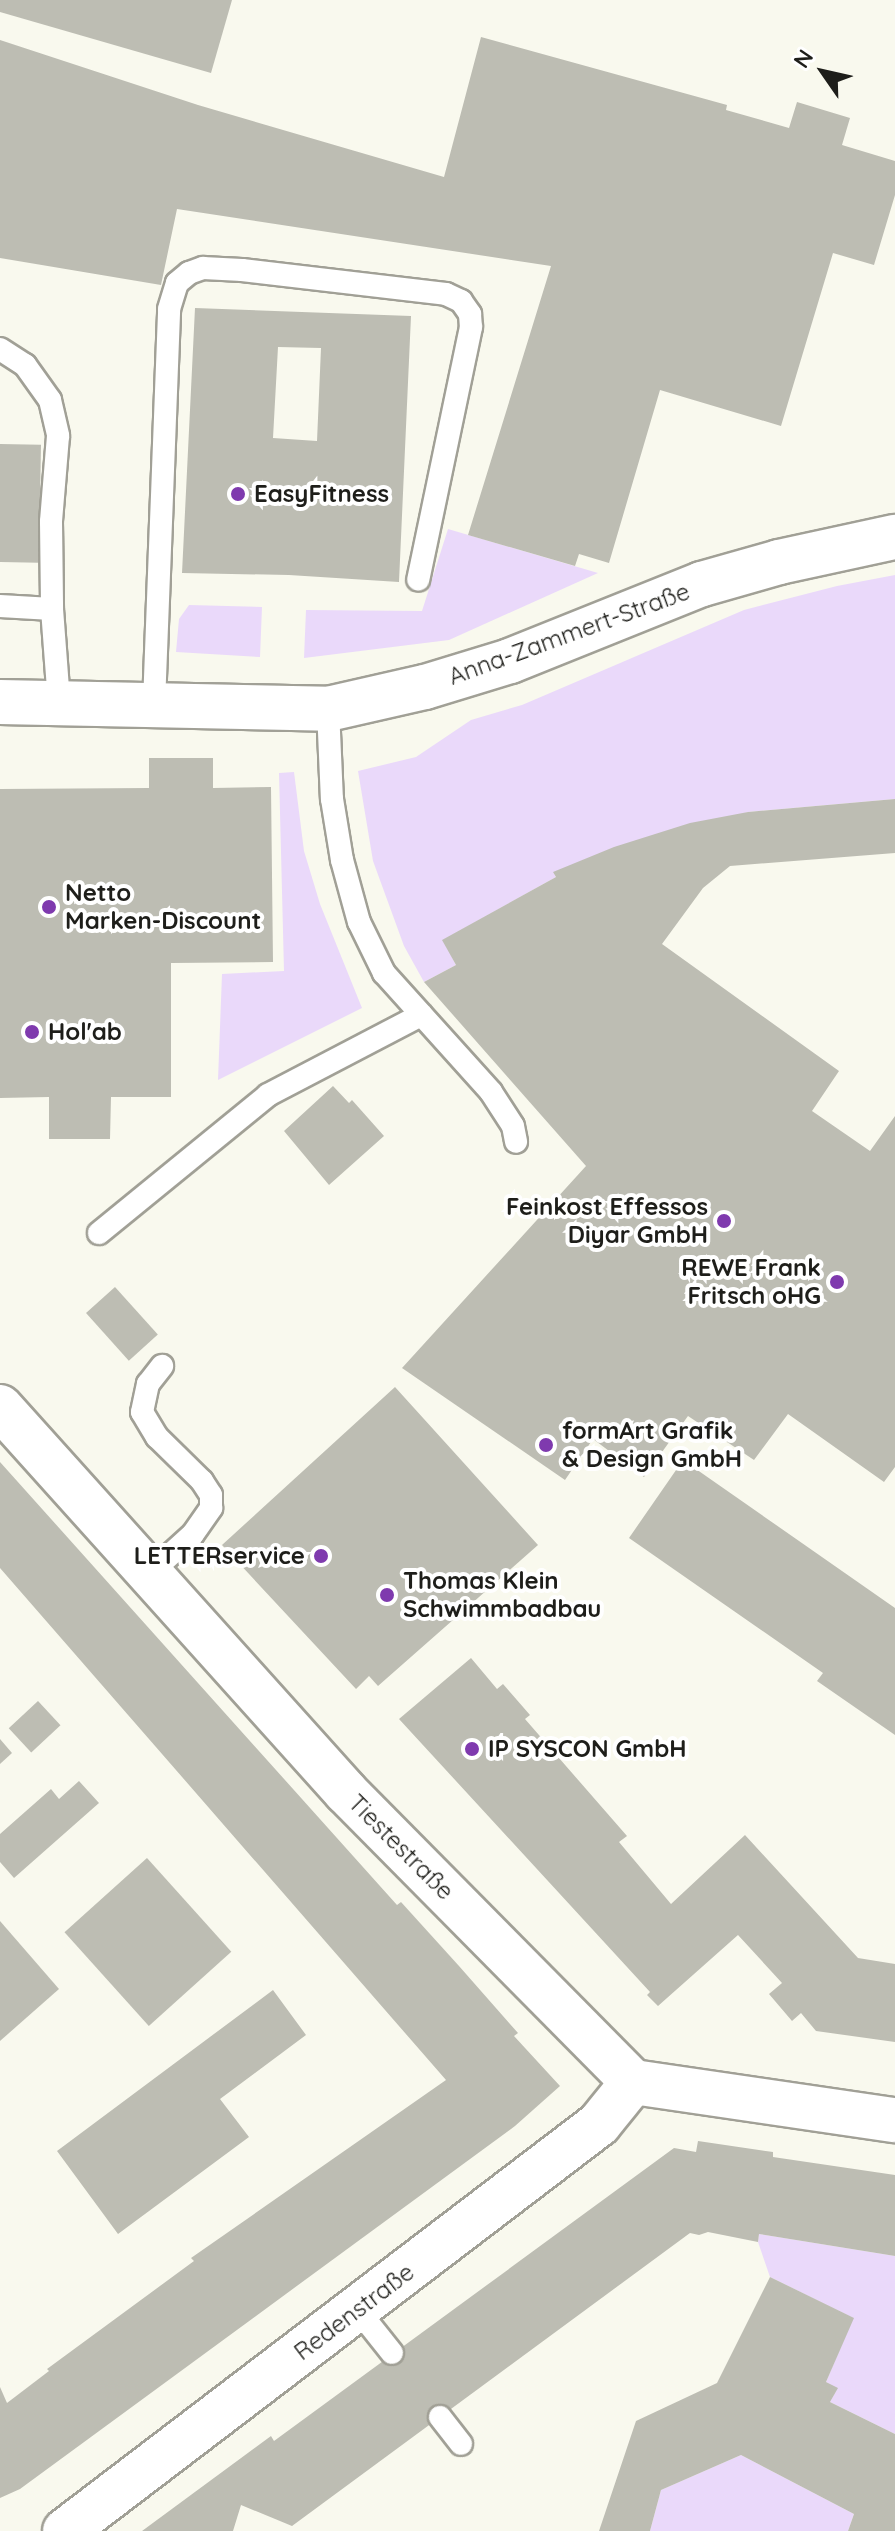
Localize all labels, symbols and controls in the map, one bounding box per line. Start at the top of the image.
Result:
north arrow [783,32,863,112]
text: N [787,44,819,73]
place label: EasyFitness [254,480,389,508]
marker: EasyFitness [229,485,247,503]
street label: Anna-Zammert-Straße [445,577,693,691]
place label: Netto Marken-Discount [65,879,261,935]
marker: Netto Marken-Discount [40,898,58,916]
place label: Hol'ab [48,1018,122,1046]
marker: Hol'ab [23,1023,41,1041]
place label: Feinkost Effessos Diyar GmbH [506,1193,708,1249]
marker: Feinkost Effessos Diyar GmbH [715,1212,733,1230]
place label: REWE Frank Fritsch oHG [681,1254,821,1310]
marker: REWE Frank Fritsch oHG [828,1273,846,1291]
place label: formArt Grafik & Design GmbH [562,1417,742,1473]
marker: formArt Grafik & Design GmbH [537,1436,555,1454]
place label: LETTERservice [134,1542,305,1570]
marker: LETTERservice [312,1547,330,1565]
place label: Thomas Klein Schwimmbadbau [403,1567,601,1623]
marker: Thomas Klein Schwimmbadbau [378,1586,396,1604]
place label: IP SYSCON GmbH [488,1735,687,1763]
marker: IP SYSCON GmbH [463,1740,481,1758]
street label: Tiestestraße [342,1788,460,1906]
street label: Redenstraße [288,2258,420,2366]

